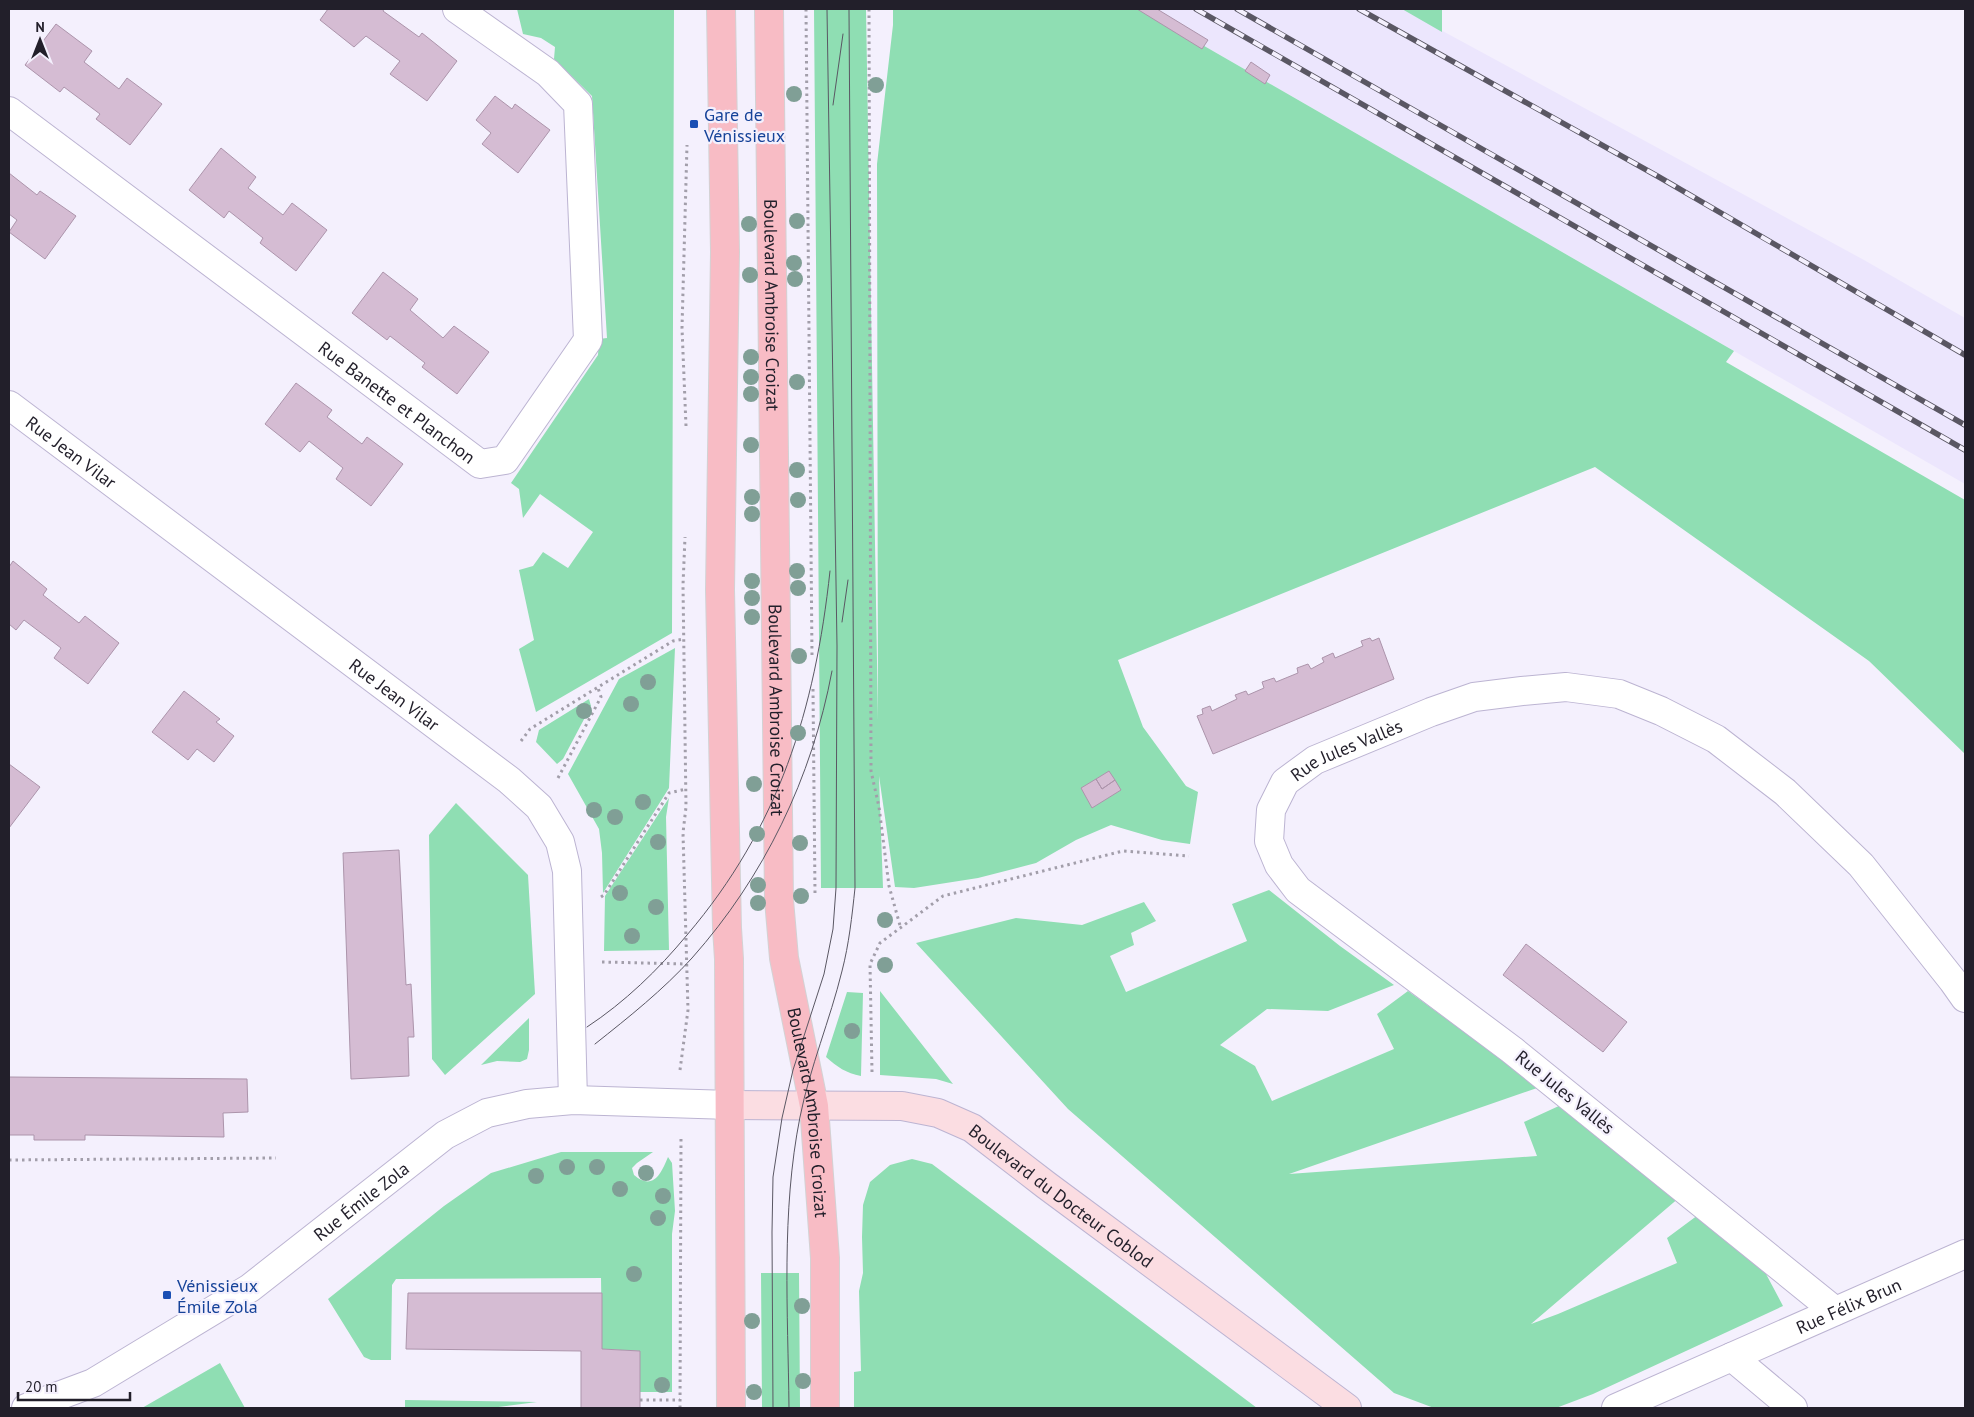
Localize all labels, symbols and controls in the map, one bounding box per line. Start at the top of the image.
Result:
north arrow [15,15,65,65]
text: N [35,18,45,36]
place label: Gare de Vénissieux [703,103,785,147]
marker: Gare de Vénissieux [688,118,700,130]
street label: Boulevard Ambroise Croizat [760,199,785,411]
street label: Rue Banette et Planchon [314,336,480,468]
street label: Rue Jean Vilar [22,410,121,493]
street label: Boulevard Ambroise Croizat [764,604,790,816]
street label: Rue Jean Vilar [345,653,444,736]
street label: Rue Jules Vallès [1286,714,1405,786]
street label: Boulevard Ambroise Croizat [783,1005,834,1218]
street label: Rue Jules Vallès [1511,1045,1619,1139]
street label: Boulevard du Docteur Coblod [965,1119,1158,1272]
street label: Rue Émile Zola [309,1156,413,1245]
street label: Rue Félix Brun [1792,1272,1904,1339]
place label: Vénissieux Émile Zola [176,1274,258,1318]
marker: Vénissieux Émile Zola [161,1289,173,1301]
scale bar [18,1370,130,1402]
text: 20 m [25,1377,58,1396]

